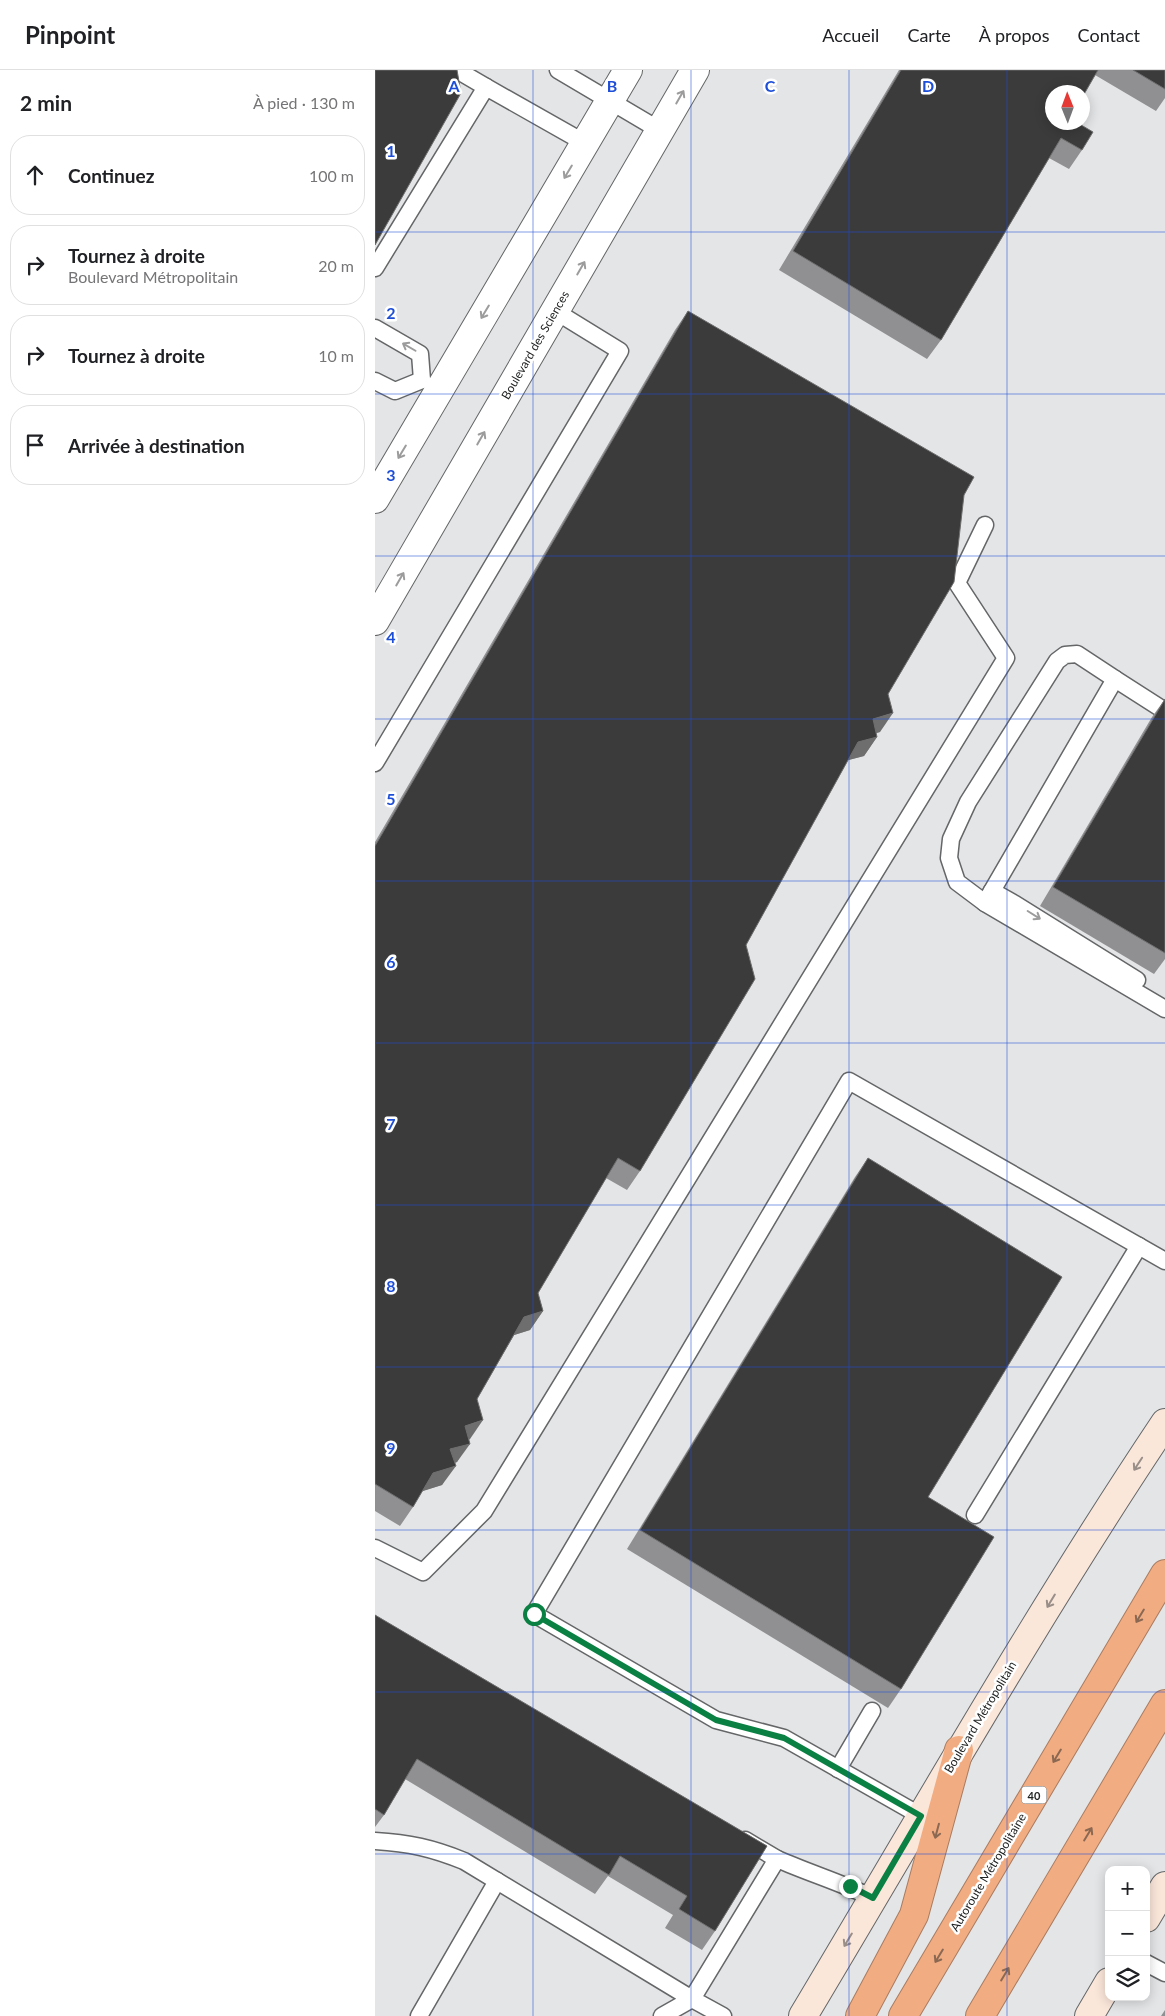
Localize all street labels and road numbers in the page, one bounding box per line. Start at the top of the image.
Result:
street label: Boulevard des Sciences [498,288,572,402]
street label: Boulevard Métropolitain [941,1658,1019,1776]
road number: 40 [1021,1786,1047,1804]
street label: Autoroute Métropolitaine [947,1810,1029,1934]

